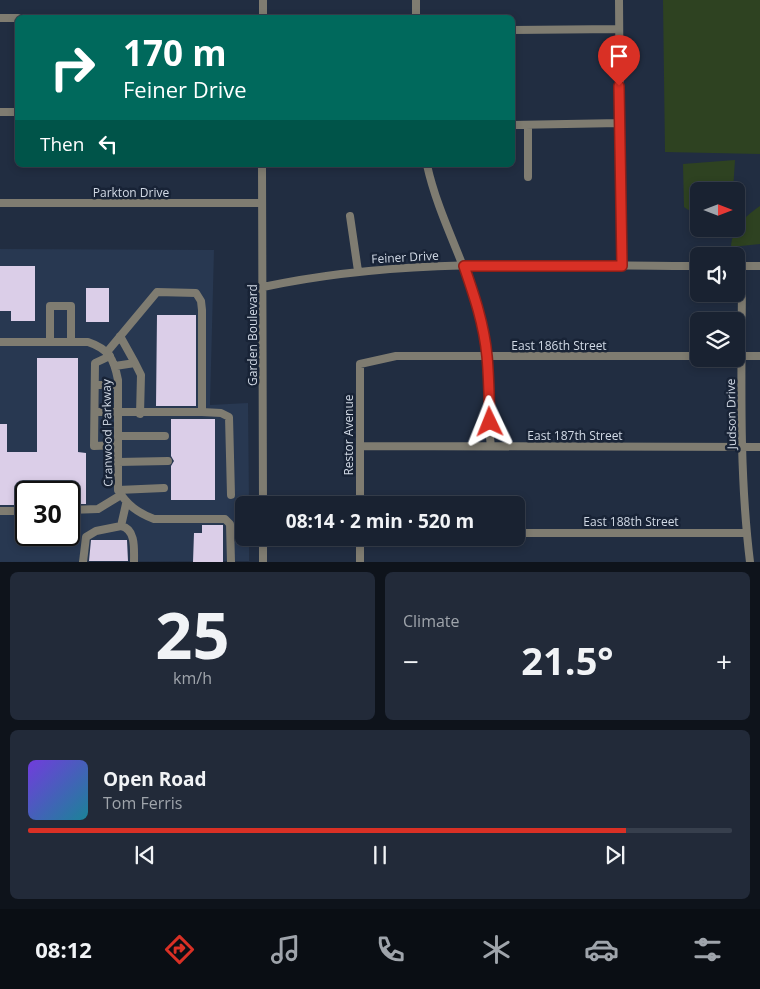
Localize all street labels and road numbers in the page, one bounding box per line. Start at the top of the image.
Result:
street label: Parkton Drive [93,184,169,201]
street label: Feiner Drive [371,247,439,267]
street label: Garden Boulevard [244,284,261,386]
street label: East 186th Street [511,337,607,354]
street label: Cranwood Parkway [98,378,116,487]
street label: Judson Drive [722,378,740,451]
street label: Restor Avenue [340,394,357,476]
street label: East 187th Street [527,427,623,444]
street label: East 188th Street [583,513,679,530]

